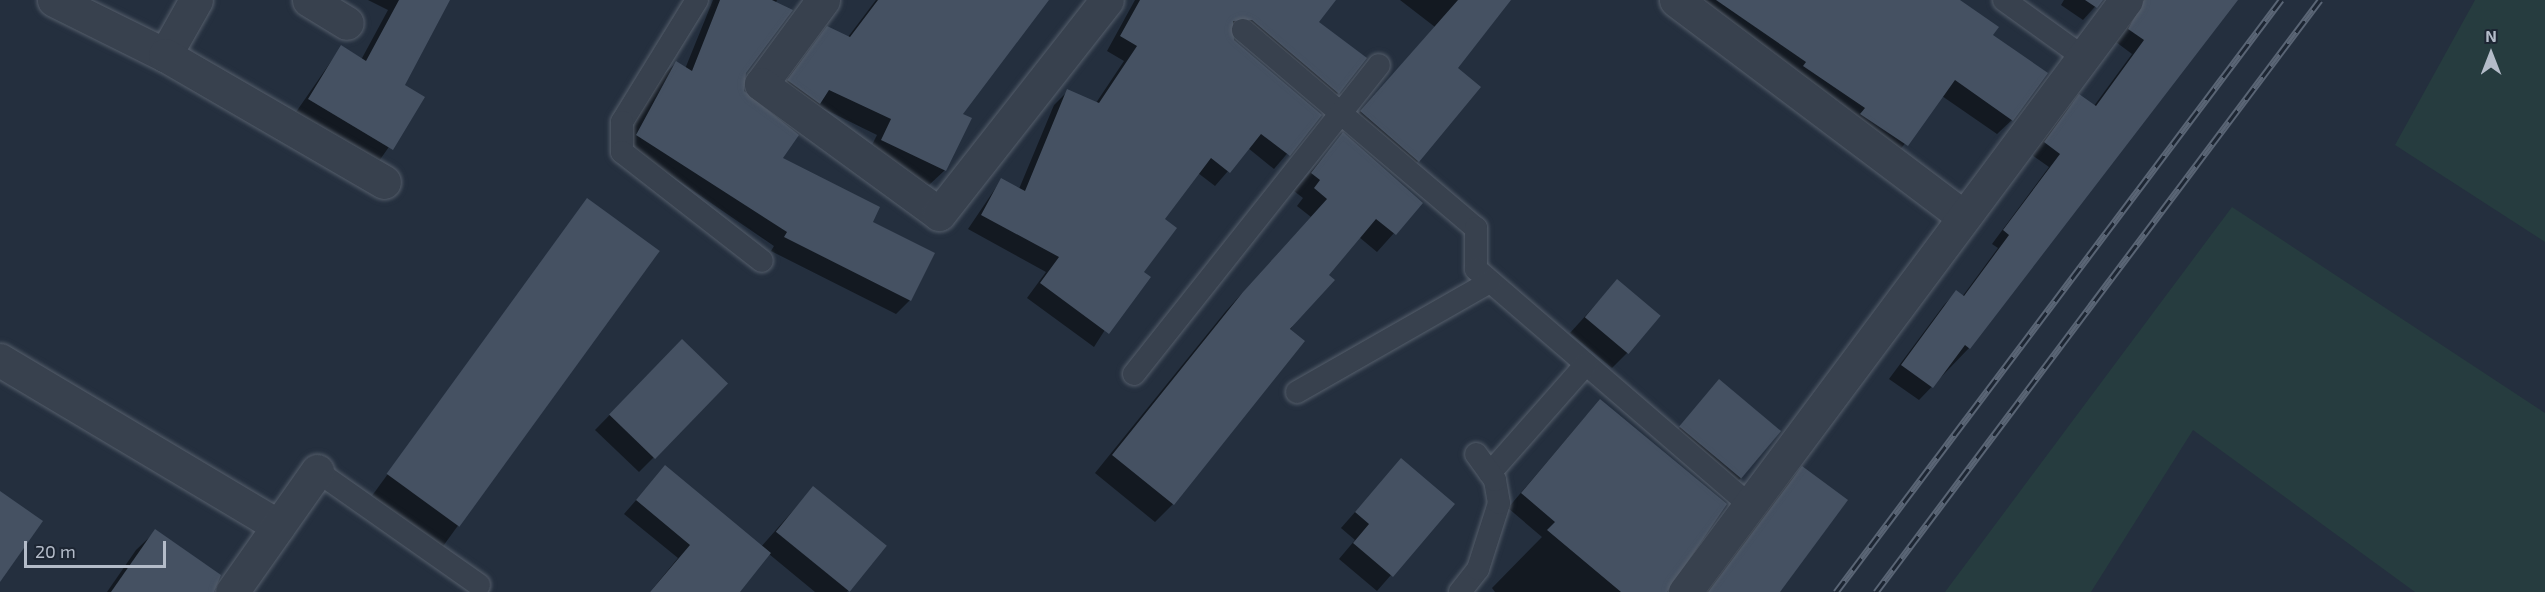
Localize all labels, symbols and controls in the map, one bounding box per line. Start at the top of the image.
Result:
north arrow [2461,24,2521,84]
text: N [2485,26,2497,45]
scale bar [27,529,170,567]
text: 20 m [35,540,76,562]

